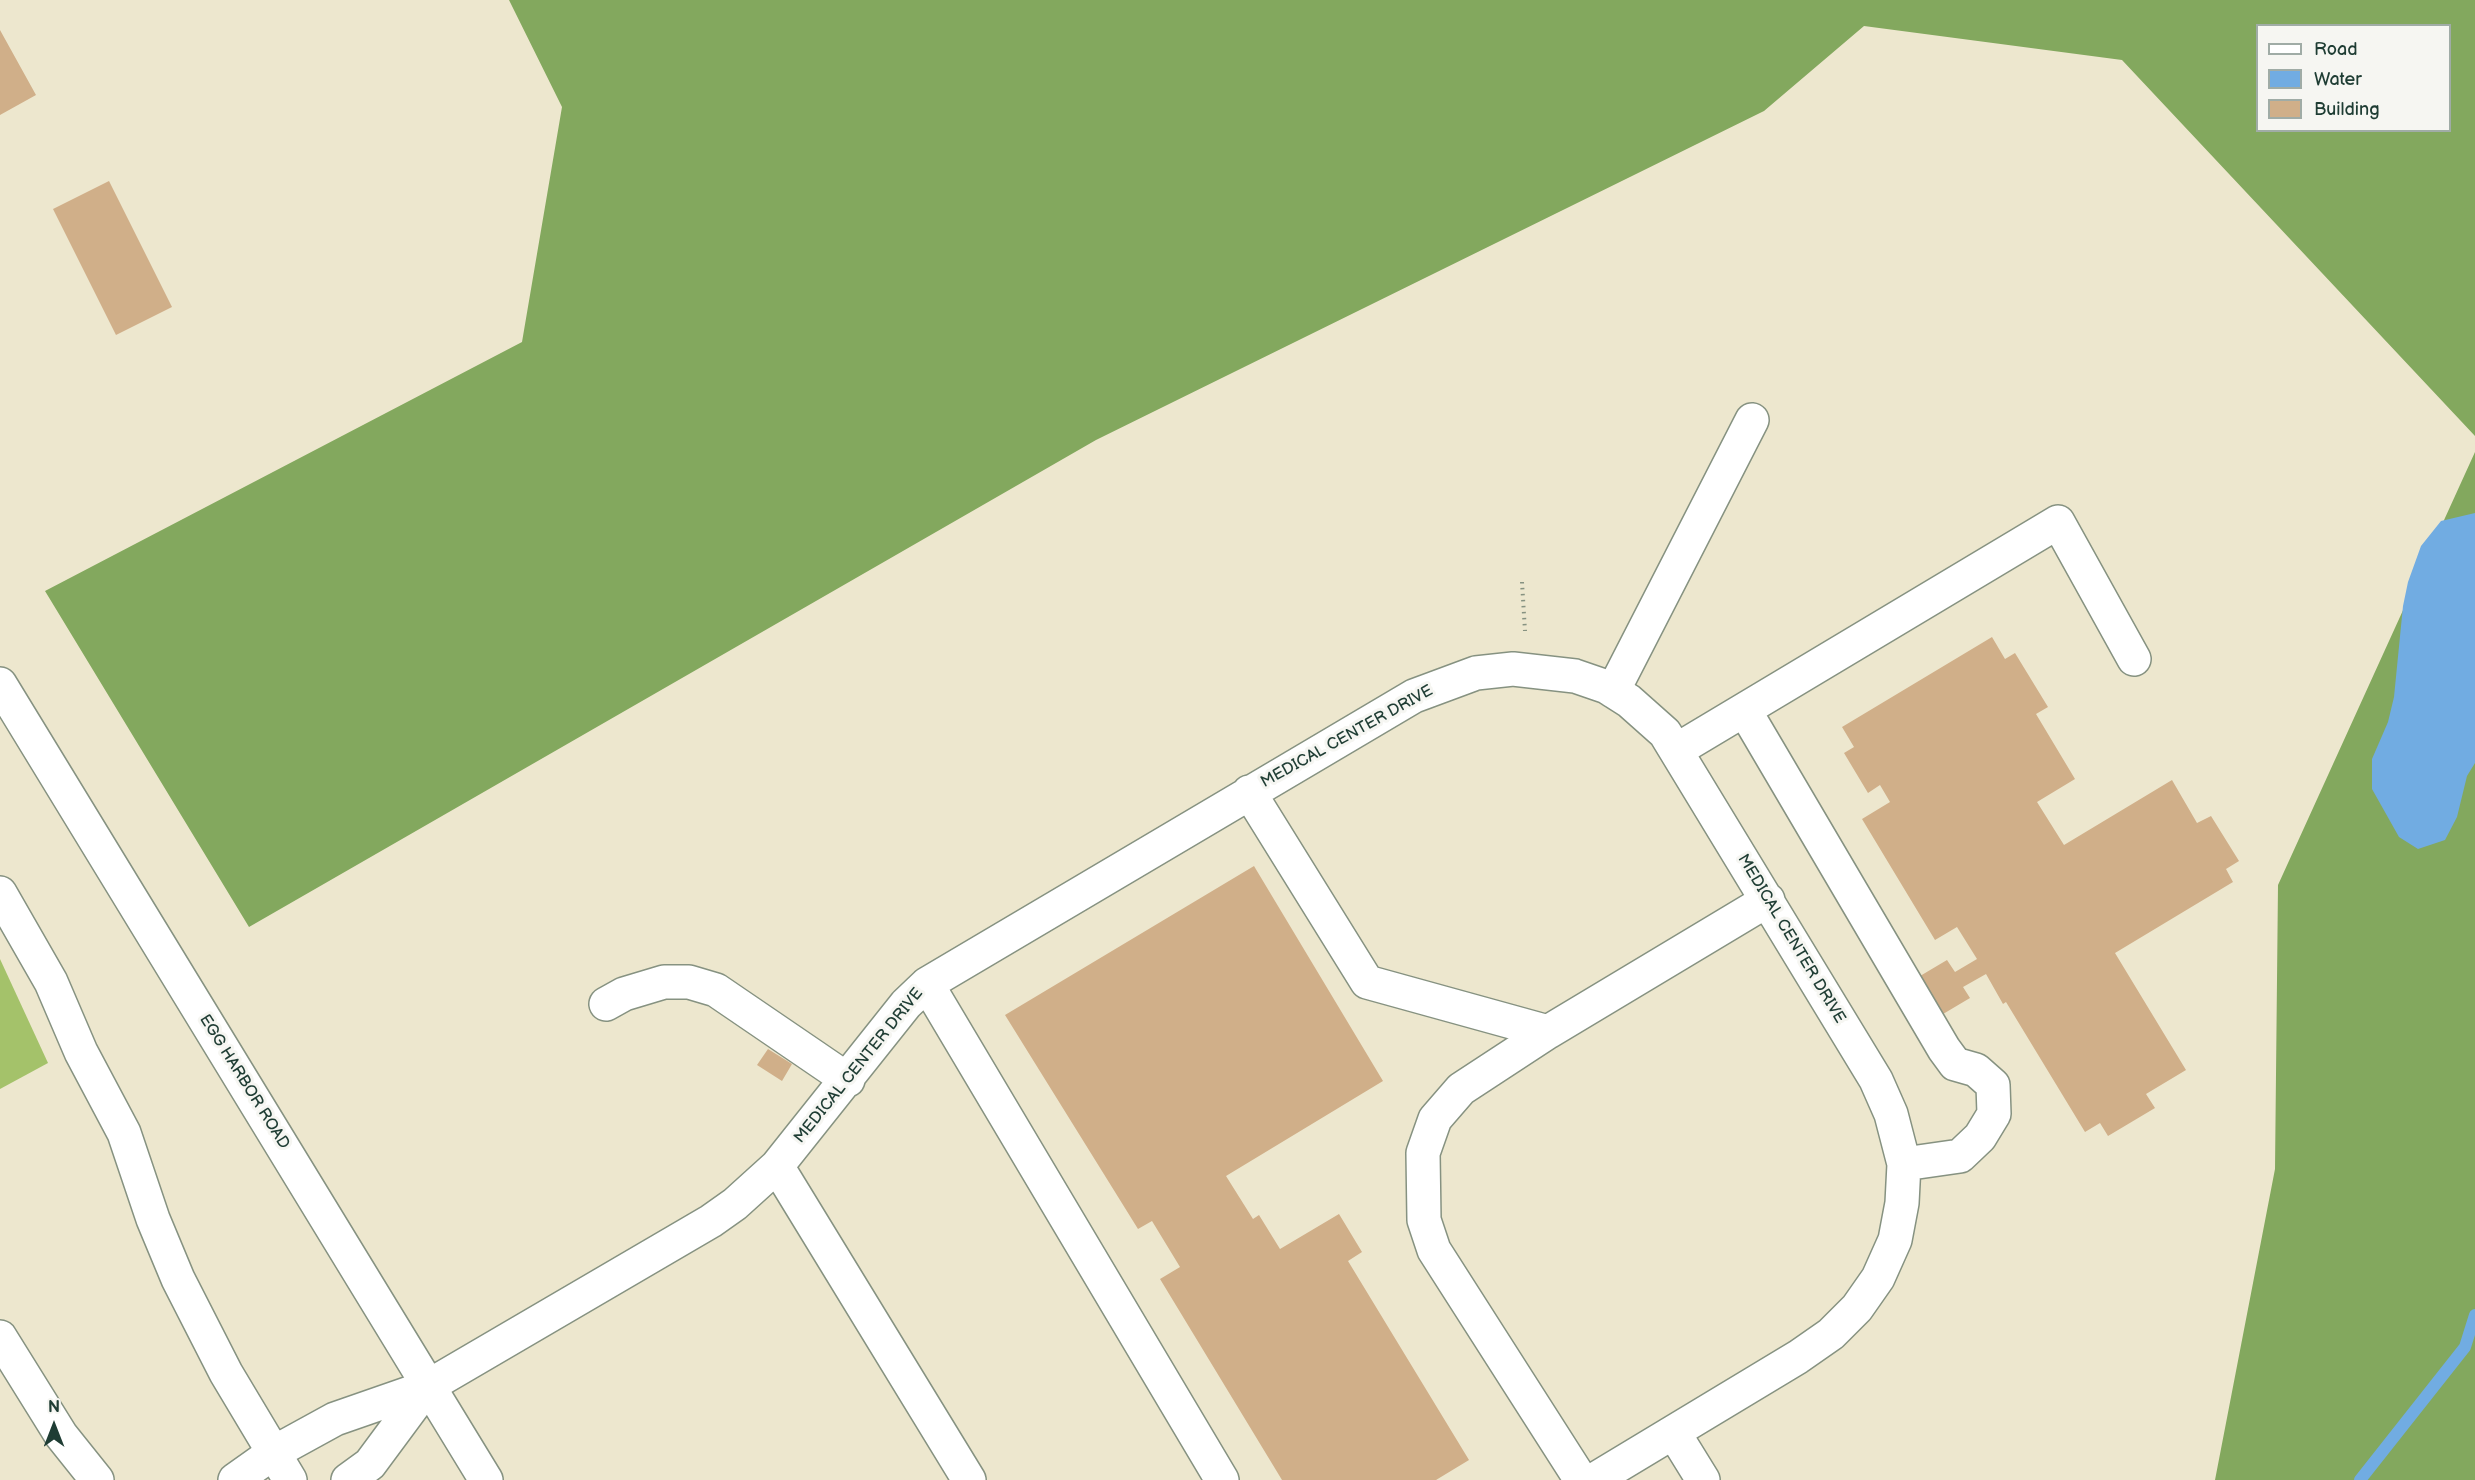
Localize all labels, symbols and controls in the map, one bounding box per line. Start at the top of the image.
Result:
legend [2256,24,2451,132]
text: Road [2314,39,2358,60]
text: Water [2314,69,2362,90]
text: Building [2314,99,2380,120]
street label: MEDICAL CENTER DRIVE [1258,682,1436,792]
street label: MEDICAL CENTER DRIVE [1733,851,1849,1027]
street label: MEDICAL CENTER DRIVE [791,985,927,1147]
street label: EGG HARBOR ROAD [195,1011,293,1153]
north arrow [24,1396,84,1456]
text: N [48,1398,60,1417]

